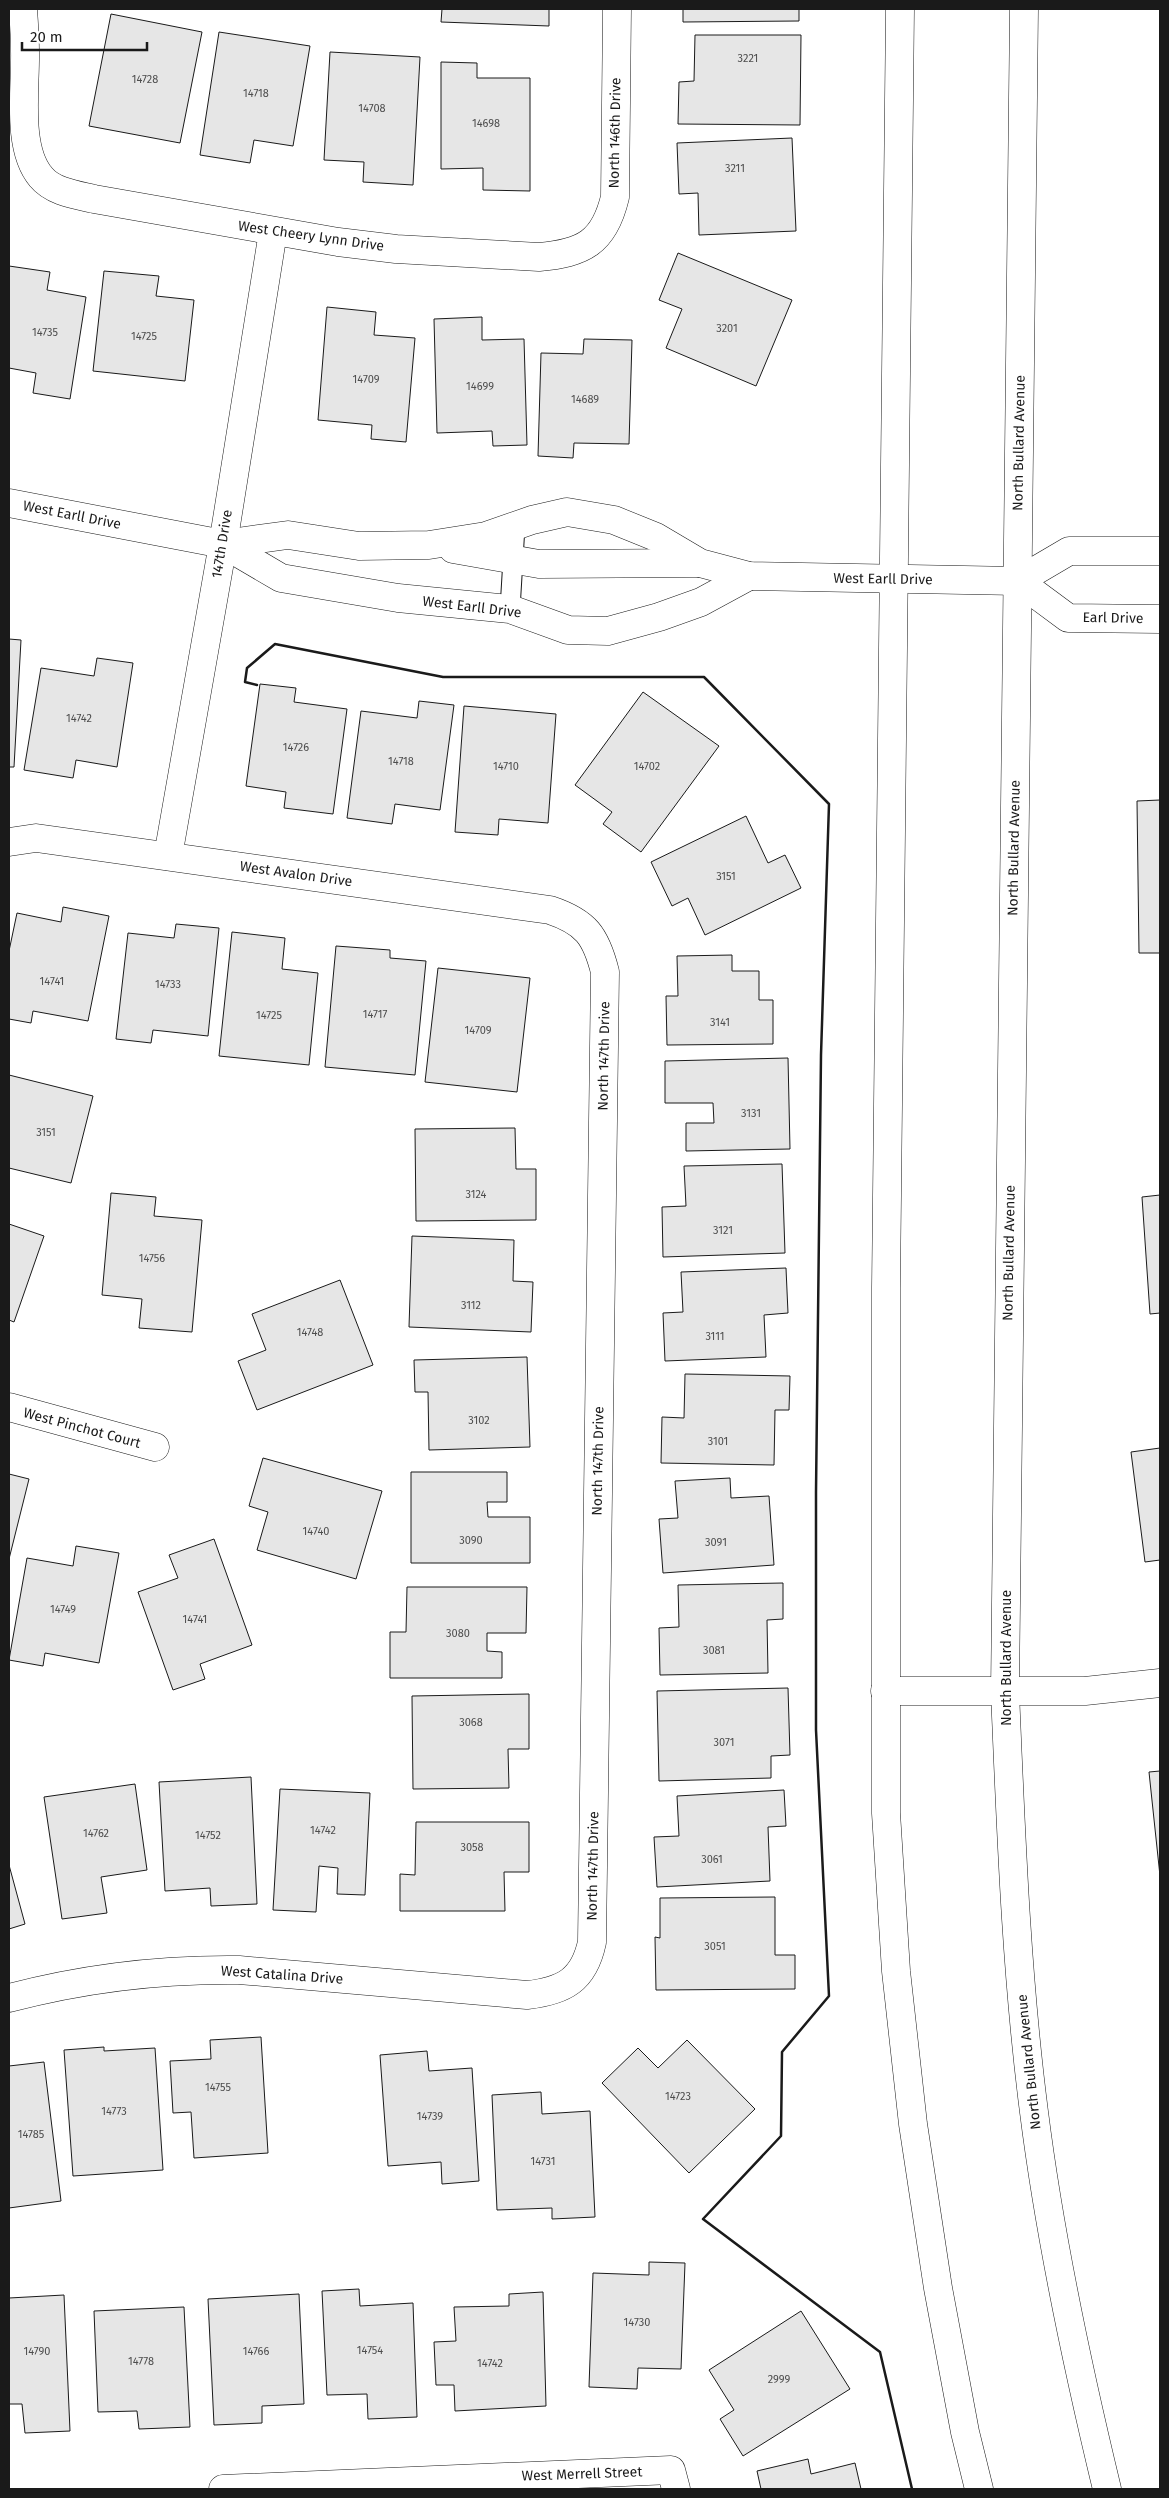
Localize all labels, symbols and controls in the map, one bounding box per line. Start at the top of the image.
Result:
scale bar [22,20,148,52]
text: 20 m [30,28,63,46]
house number: 3221 [738,52,758,65]
house number: 14728 [132,73,158,86]
street label: North 146th Drive [606,77,624,189]
house number: 14718 [243,87,269,100]
house number: 14708 [358,102,386,115]
house number: 14698 [472,117,500,130]
house number: 3211 [725,162,745,175]
street label: West Cheery Lynn Drive [237,217,385,255]
house number: 3201 [716,322,738,335]
house number: 14735 [32,326,59,339]
house number: 14725 [131,330,157,343]
house number: 14709 [353,373,380,386]
street label: North Bullard Avenue [1009,375,1029,511]
house number: 14699 [466,380,494,393]
house number: 14689 [571,393,599,406]
street label: West Earll Drive [22,497,122,533]
street label: 147th Drive [208,508,236,580]
street label: West Earll Drive [833,570,933,588]
street label: West Earll Drive [422,593,522,621]
street label: Earl Drive [1082,609,1144,627]
house number: 14742 [66,712,92,725]
house number: 14726 [283,741,309,754]
house number: 14718 [388,755,414,768]
house number: 14710 [493,760,519,773]
house number: 14702 [634,760,660,773]
street label: North Bullard Avenue [1004,780,1024,916]
street label: West Avalon Drive [239,858,353,890]
house number: 3151 [716,870,736,883]
house number: 14741 [40,975,64,988]
house number: 14733 [155,978,181,991]
street label: North 147th Drive [595,1001,613,1111]
house number: 14717 [363,1008,387,1021]
house number: 14725 [256,1009,282,1022]
house number: 3141 [710,1016,730,1029]
house number: 14709 [465,1024,492,1037]
house number: 3131 [741,1107,761,1120]
house number: 3151 [36,1126,56,1139]
street label: North Bullard Avenue [999,1185,1019,1321]
house number: 3124 [466,1188,487,1201]
house number: 3121 [713,1224,733,1237]
house number: 14756 [139,1252,165,1265]
house number: 3112 [461,1299,481,1312]
house number: 14748 [297,1326,323,1339]
house number: 3111 [705,1330,725,1343]
street label: West Pinchot Court [21,1404,143,1452]
street label: North 147th Drive [589,1406,607,1516]
house number: 3102 [468,1414,490,1427]
house number: 3101 [708,1435,728,1448]
house number: 14740 [303,1525,329,1538]
house number: 3090 [459,1534,483,1547]
house number: 3091 [705,1536,727,1549]
street label: North Bullard Avenue [998,1590,1015,1726]
house number: 14749 [50,1603,76,1616]
house number: 14741 [183,1613,207,1626]
house number: 3080 [446,1627,470,1640]
house number: 3081 [703,1644,725,1657]
house number: 3068 [459,1716,483,1729]
house number: 3071 [714,1736,734,1749]
street label: North 147th Drive [584,1811,602,1921]
house number: 14742 [310,1824,336,1837]
house number: 14762 [83,1827,109,1840]
house number: 14752 [195,1829,221,1842]
house number: 3058 [460,1841,484,1854]
house number: 3061 [701,1853,723,1866]
house number: 3051 [704,1940,726,1953]
street label: West Catalina Drive [220,1962,344,1988]
street label: North Bullard Avenue [1013,1993,1045,2131]
house number: 14755 [205,2081,232,2094]
house number: 14723 [665,2090,691,2103]
house number: 14773 [101,2105,127,2118]
house number: 14739 [417,2110,443,2123]
house number: 14785 [18,2128,45,2141]
house number: 14731 [530,2155,556,2168]
house number: 14730 [624,2316,650,2329]
house number: 14754 [357,2344,383,2357]
house number: 14790 [24,2345,50,2358]
house number: 14766 [243,2345,269,2358]
house number: 14778 [128,2355,154,2368]
house number: 14742 [477,2357,503,2370]
house number: 2999 [768,2373,791,2386]
street label: West Merrell Street [521,2463,644,2485]

